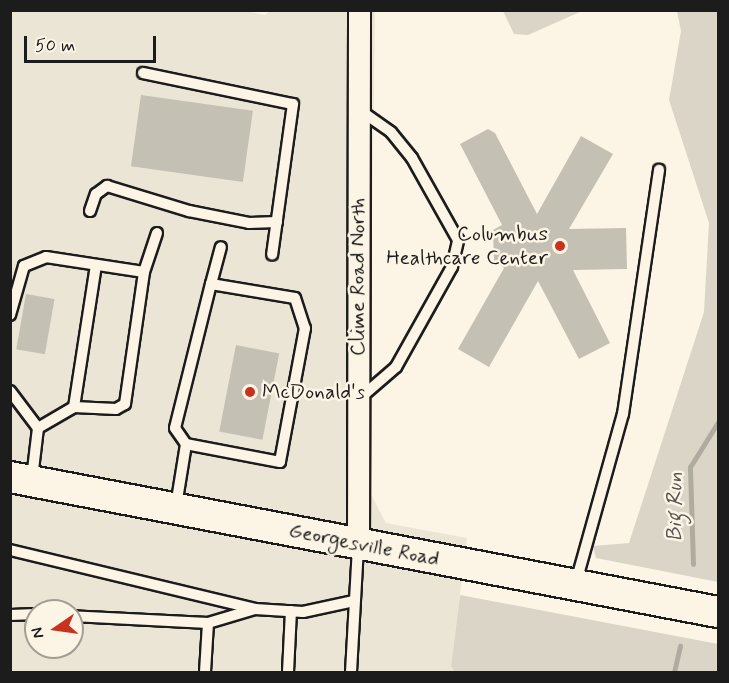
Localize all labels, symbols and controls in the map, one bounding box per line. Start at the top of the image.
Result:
scale bar [27,24,159,62]
text: 50 m [35,34,75,58]
street label: Clime Road North [345,199,371,355]
place label: Columbus Healthcare Center [383,221,548,271]
marker: Columbus Healthcare Center [553,239,567,253]
place label: McDonald's [262,379,365,405]
marker: McDonald's [243,385,257,399]
water label: Big Run [663,472,689,542]
street label: Georgesville Road [286,518,442,572]
north arrow [24,599,84,659]
text: N [26,625,49,640]

